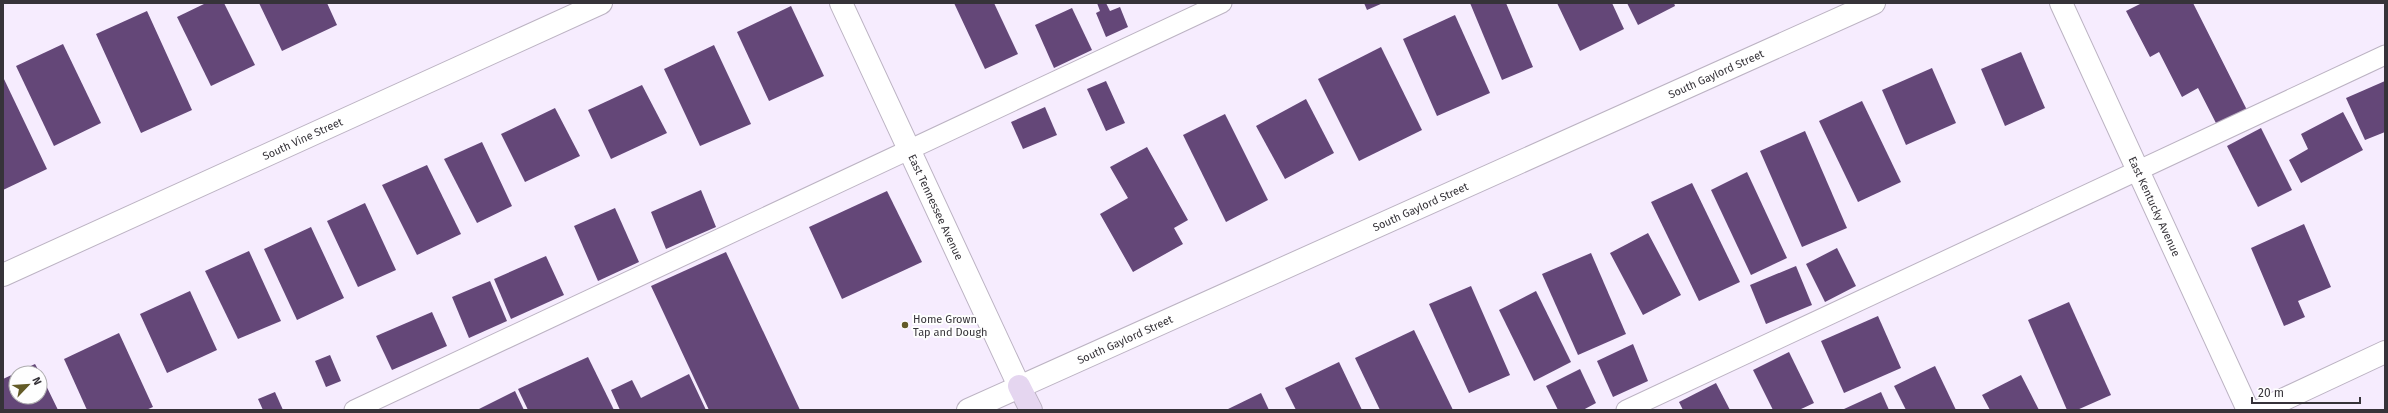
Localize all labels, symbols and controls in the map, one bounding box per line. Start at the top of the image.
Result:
street label: South Gaylord Street [1666,47,1766,101]
street label: South Vine Street [260,115,345,163]
street label: East Tennessee Avenue [906,152,966,262]
street label: East Kentucky Avenue [2126,154,2183,259]
street label: South Gaylord Street [1371,180,1470,234]
street label: South Gaylord Street [1075,312,1175,367]
place label: Home Grown Tap and Dough [913,313,988,339]
marker: Home Grown Tap and Dough [900,320,910,330]
north arrow [8,365,48,405]
text: N [29,375,44,387]
scale bar [2252,379,2360,405]
text: 20 m [2258,386,2284,400]

